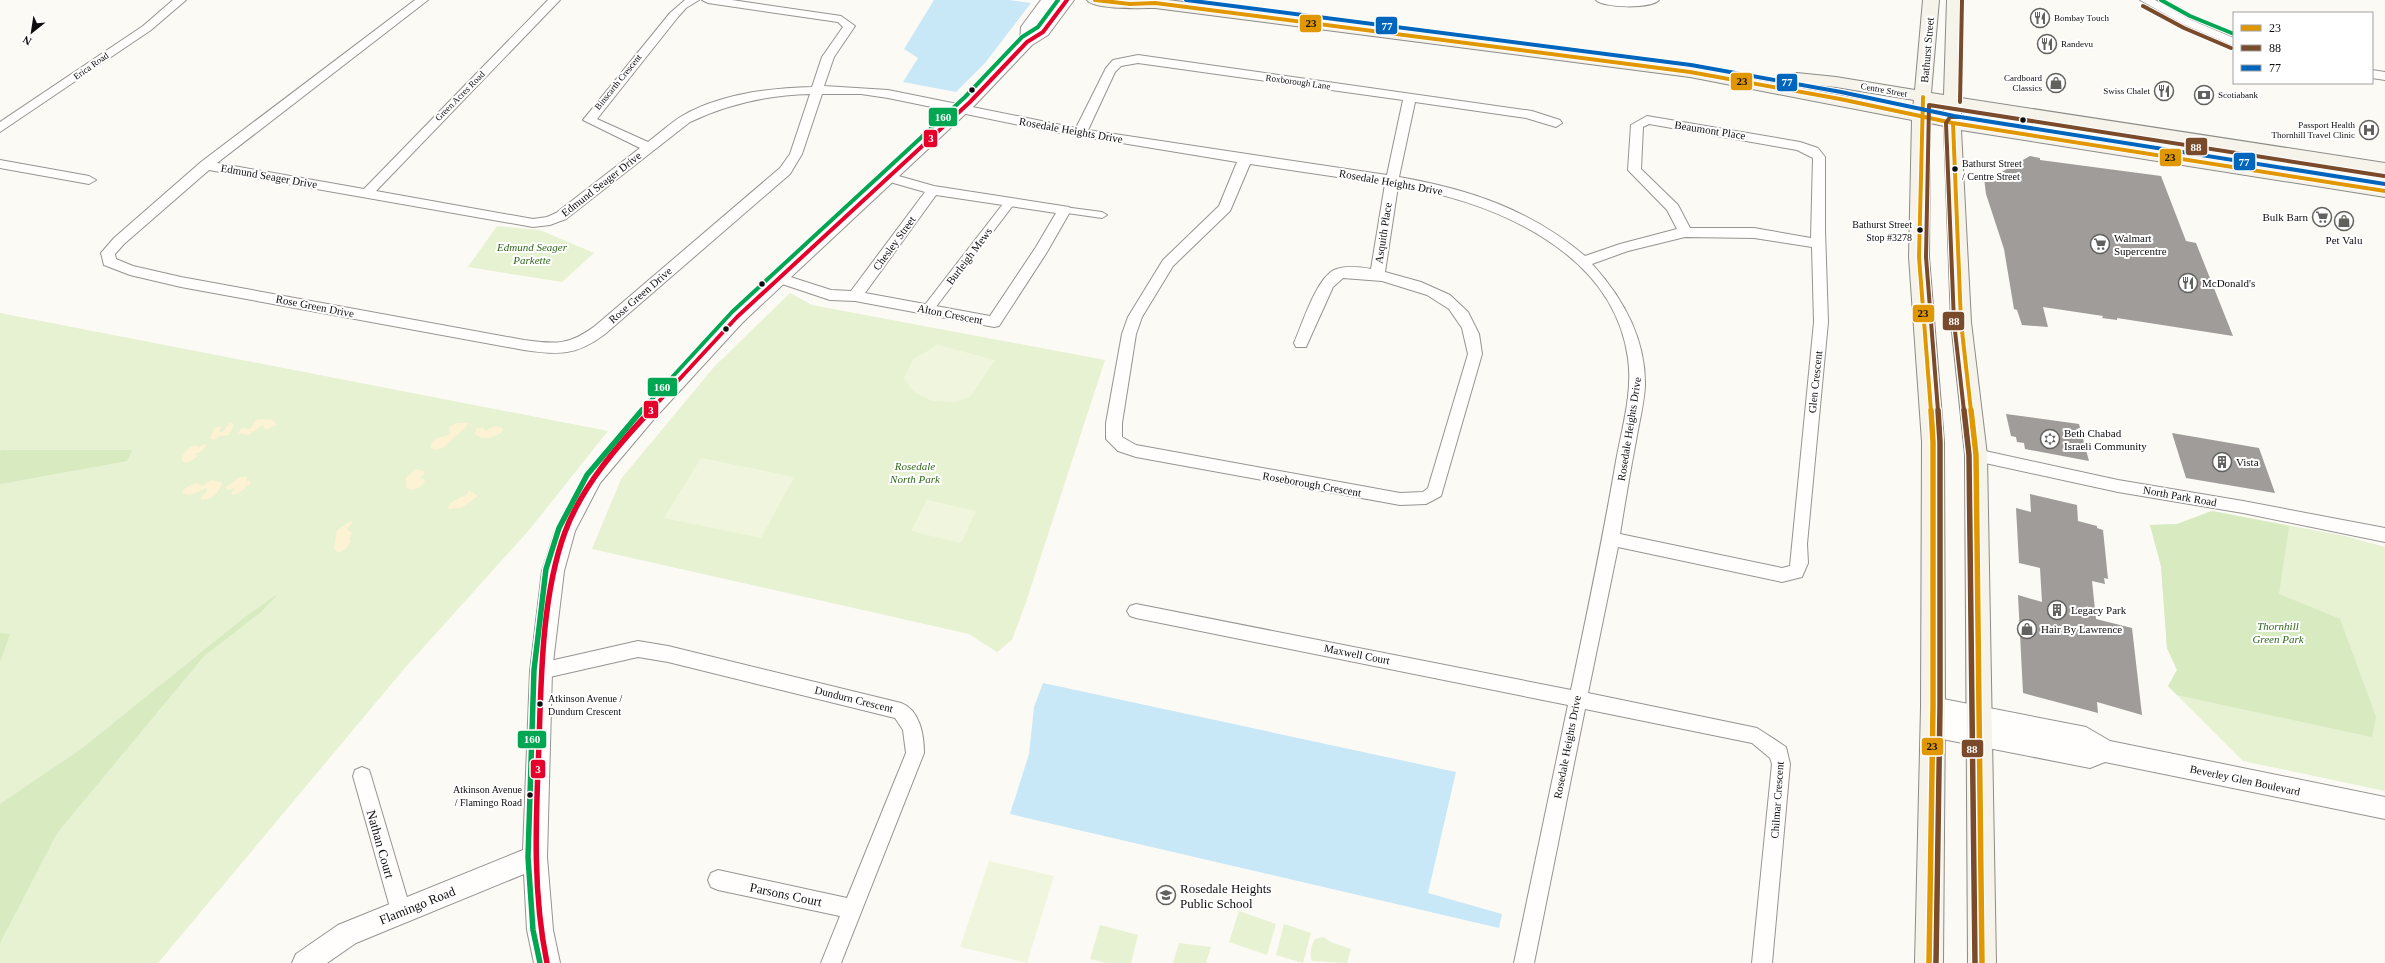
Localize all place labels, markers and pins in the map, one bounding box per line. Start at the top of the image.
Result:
restaurant icon: Bombay Touch [2029,7,2051,29]
place label: Bombay Touch [2054,13,2109,23]
restaurant icon: Randevu [2036,33,2058,55]
place label: Randevu [2061,39,2093,49]
shop icon: Cardboard Classics [2045,72,2067,94]
place label: Cardboard Classics [2004,73,2042,93]
restaurant icon: Swiss Chalet [2153,80,2175,102]
bank icon: Scotiabank [2193,84,2215,106]
unlabelled marker [967,85,977,95]
place label: Swiss Chalet [2103,86,2150,96]
place label: Scotiabank [2218,90,2258,100]
unlabelled marker [2018,115,2028,125]
hospital icon: Passport Health Thornhill Travel Clinic [2358,119,2380,141]
place label: Passport Health Thornhill Travel Clinic [2271,120,2355,140]
place label: Bathurst Street / Centre Street [1962,158,2022,182]
marker: Bathurst Street / Centre Street [1950,164,1960,174]
supermarket icon: Bulk Barn [2311,206,2333,228]
shop icon: Pet Valu [2333,210,2355,232]
place label: Bulk Barn [2262,211,2308,223]
place label: Bathurst Street Stop #3278 [1852,219,1912,243]
marker: Bathurst Street Stop #3278 [1915,225,1925,235]
place label: Walmart Supercentre [2114,232,2167,257]
supermarket icon: Walmart Supercentre [2089,233,2111,255]
place label: Pet Valu [2326,234,2363,246]
restaurant icon: McDonald's [2177,272,2199,294]
place label: McDonald's [2202,277,2255,289]
unlabelled marker [757,279,767,289]
unlabelled marker [721,324,731,334]
place label: Beth Chabad Israeli Community [2064,427,2147,452]
synagogue icon: Beth Chabad Israeli Community [2039,428,2061,450]
building icon: Vista [2211,451,2233,473]
place label: Vista [2236,456,2259,468]
building icon: Legacy Park [2046,599,2068,621]
place label: Legacy Park [2071,604,2127,616]
shop icon: Hair By Lawrence [2016,618,2038,640]
place label: Hair By Lawrence [2041,623,2122,635]
place label: Atkinson Avenue / Dundurn Crescent [548,693,622,717]
marker: Atkinson Avenue / Dundurn Crescent [535,699,545,709]
place label: Atkinson Avenue / Flamingo Road [453,784,523,808]
marker: Atkinson Avenue / Flamingo Road [525,790,535,800]
place label: Rosedale Heights Public School [1180,881,1271,911]
school or university icon: Rosedale Heights Public School [1155,884,1177,906]

